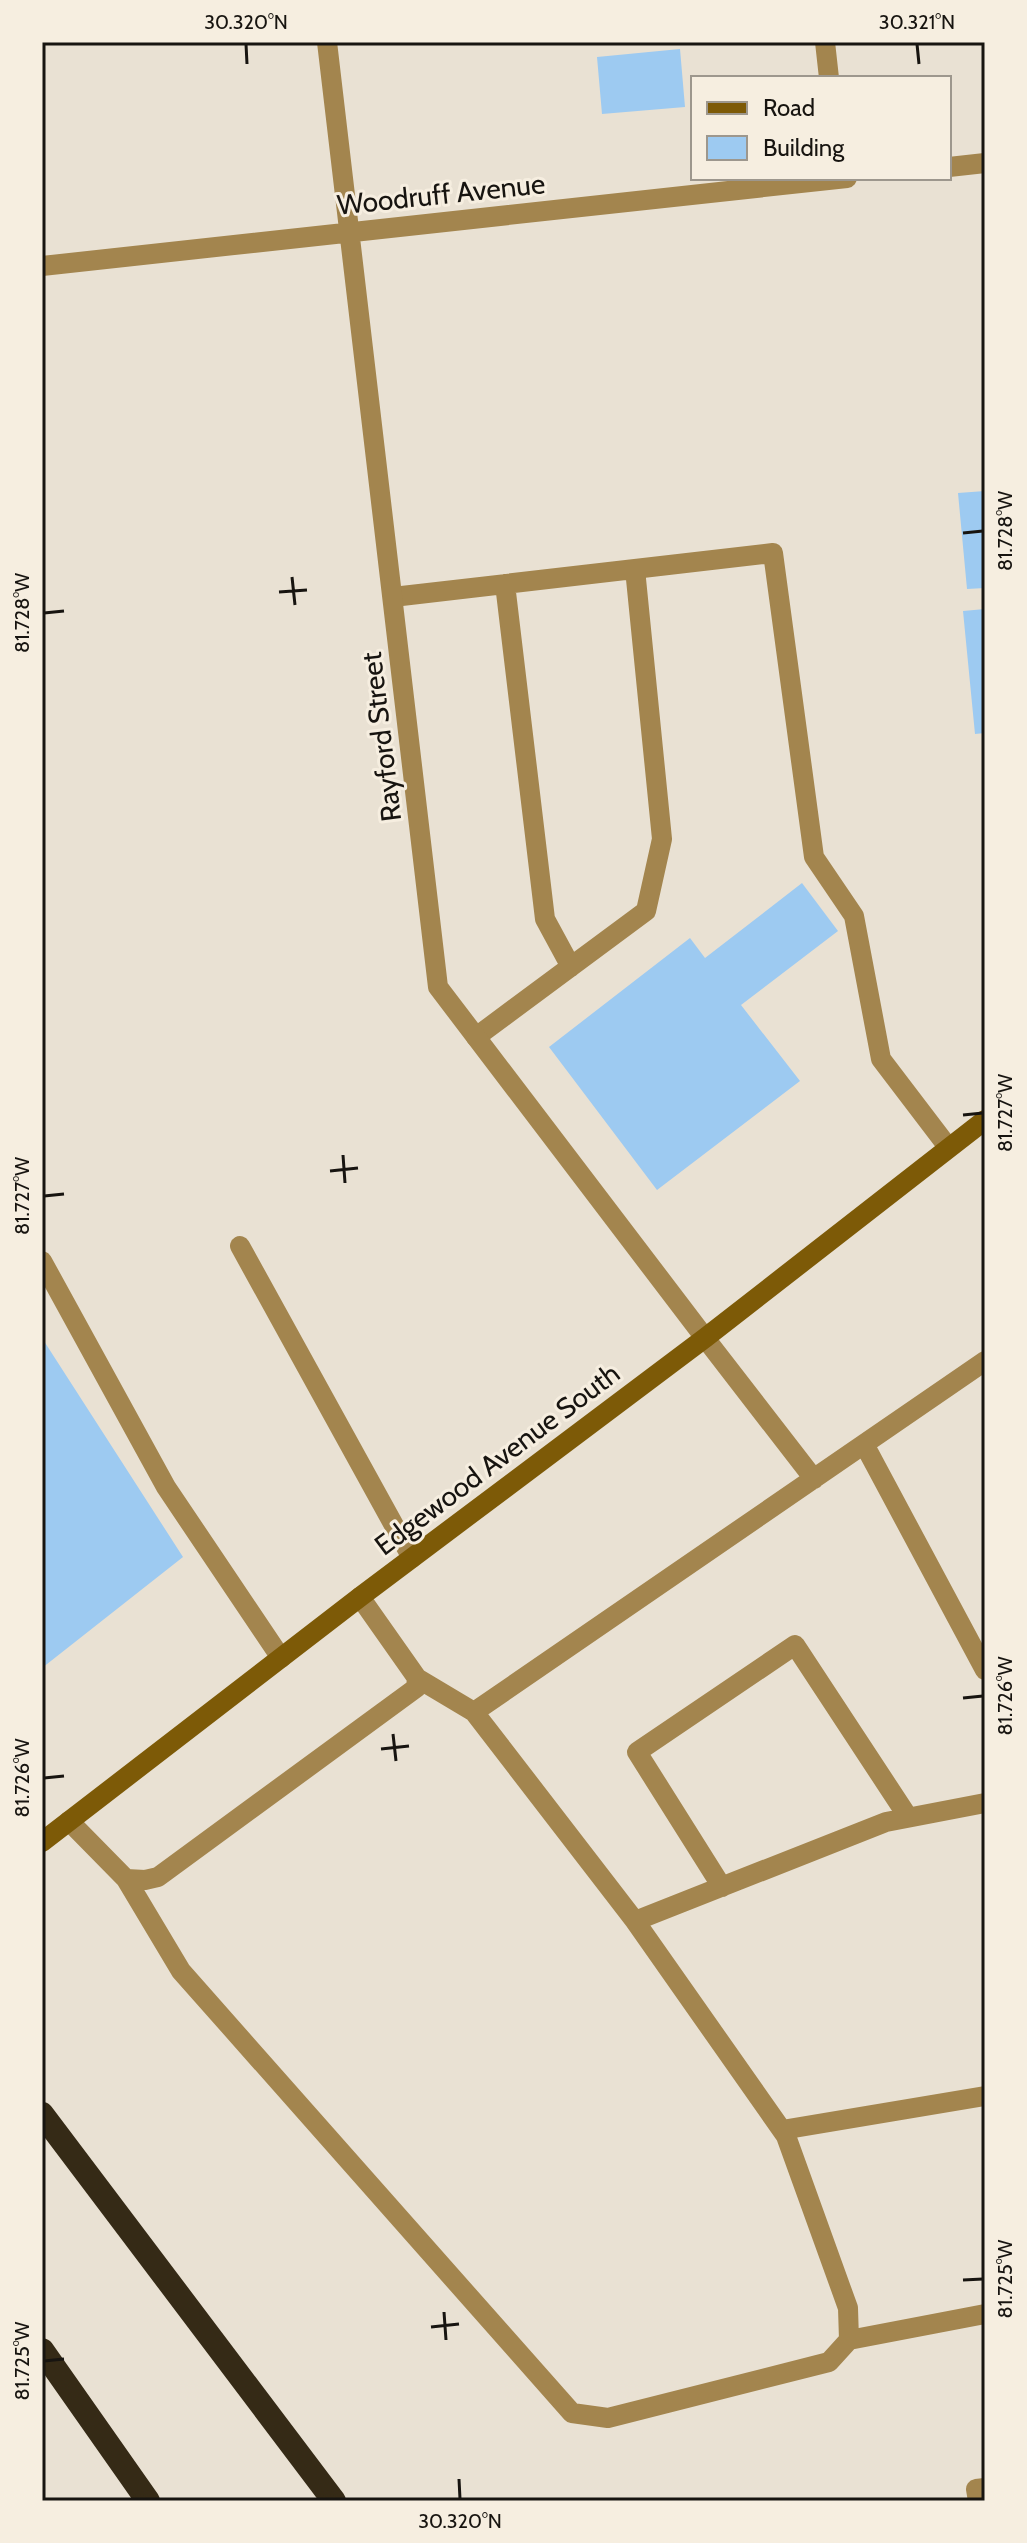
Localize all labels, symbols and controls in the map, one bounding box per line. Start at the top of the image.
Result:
text: 30.320°N [204,10,288,34]
text: 30.321°N [879,10,955,34]
legend [691,76,951,180]
text: Road [763,93,815,122]
text: Building [763,133,845,162]
street label: Woodruff Avenue [335,166,547,222]
text: 81.728°W [993,491,1017,571]
text: 81.728°W [10,573,34,653]
street label: Rayford Street [354,650,408,824]
text: 81.727°W [993,1074,1017,1152]
text: 81.727°W [10,1157,34,1235]
street label: Edgewood Avenue South [368,1356,626,1562]
text: 81.726°W [993,1656,1017,1736]
text: 81.726°W [10,1738,34,1818]
text: 81.725°W [993,2239,1017,2318]
text: 81.725°W [10,2321,34,2400]
text: 30.320°N [418,2509,502,2533]

